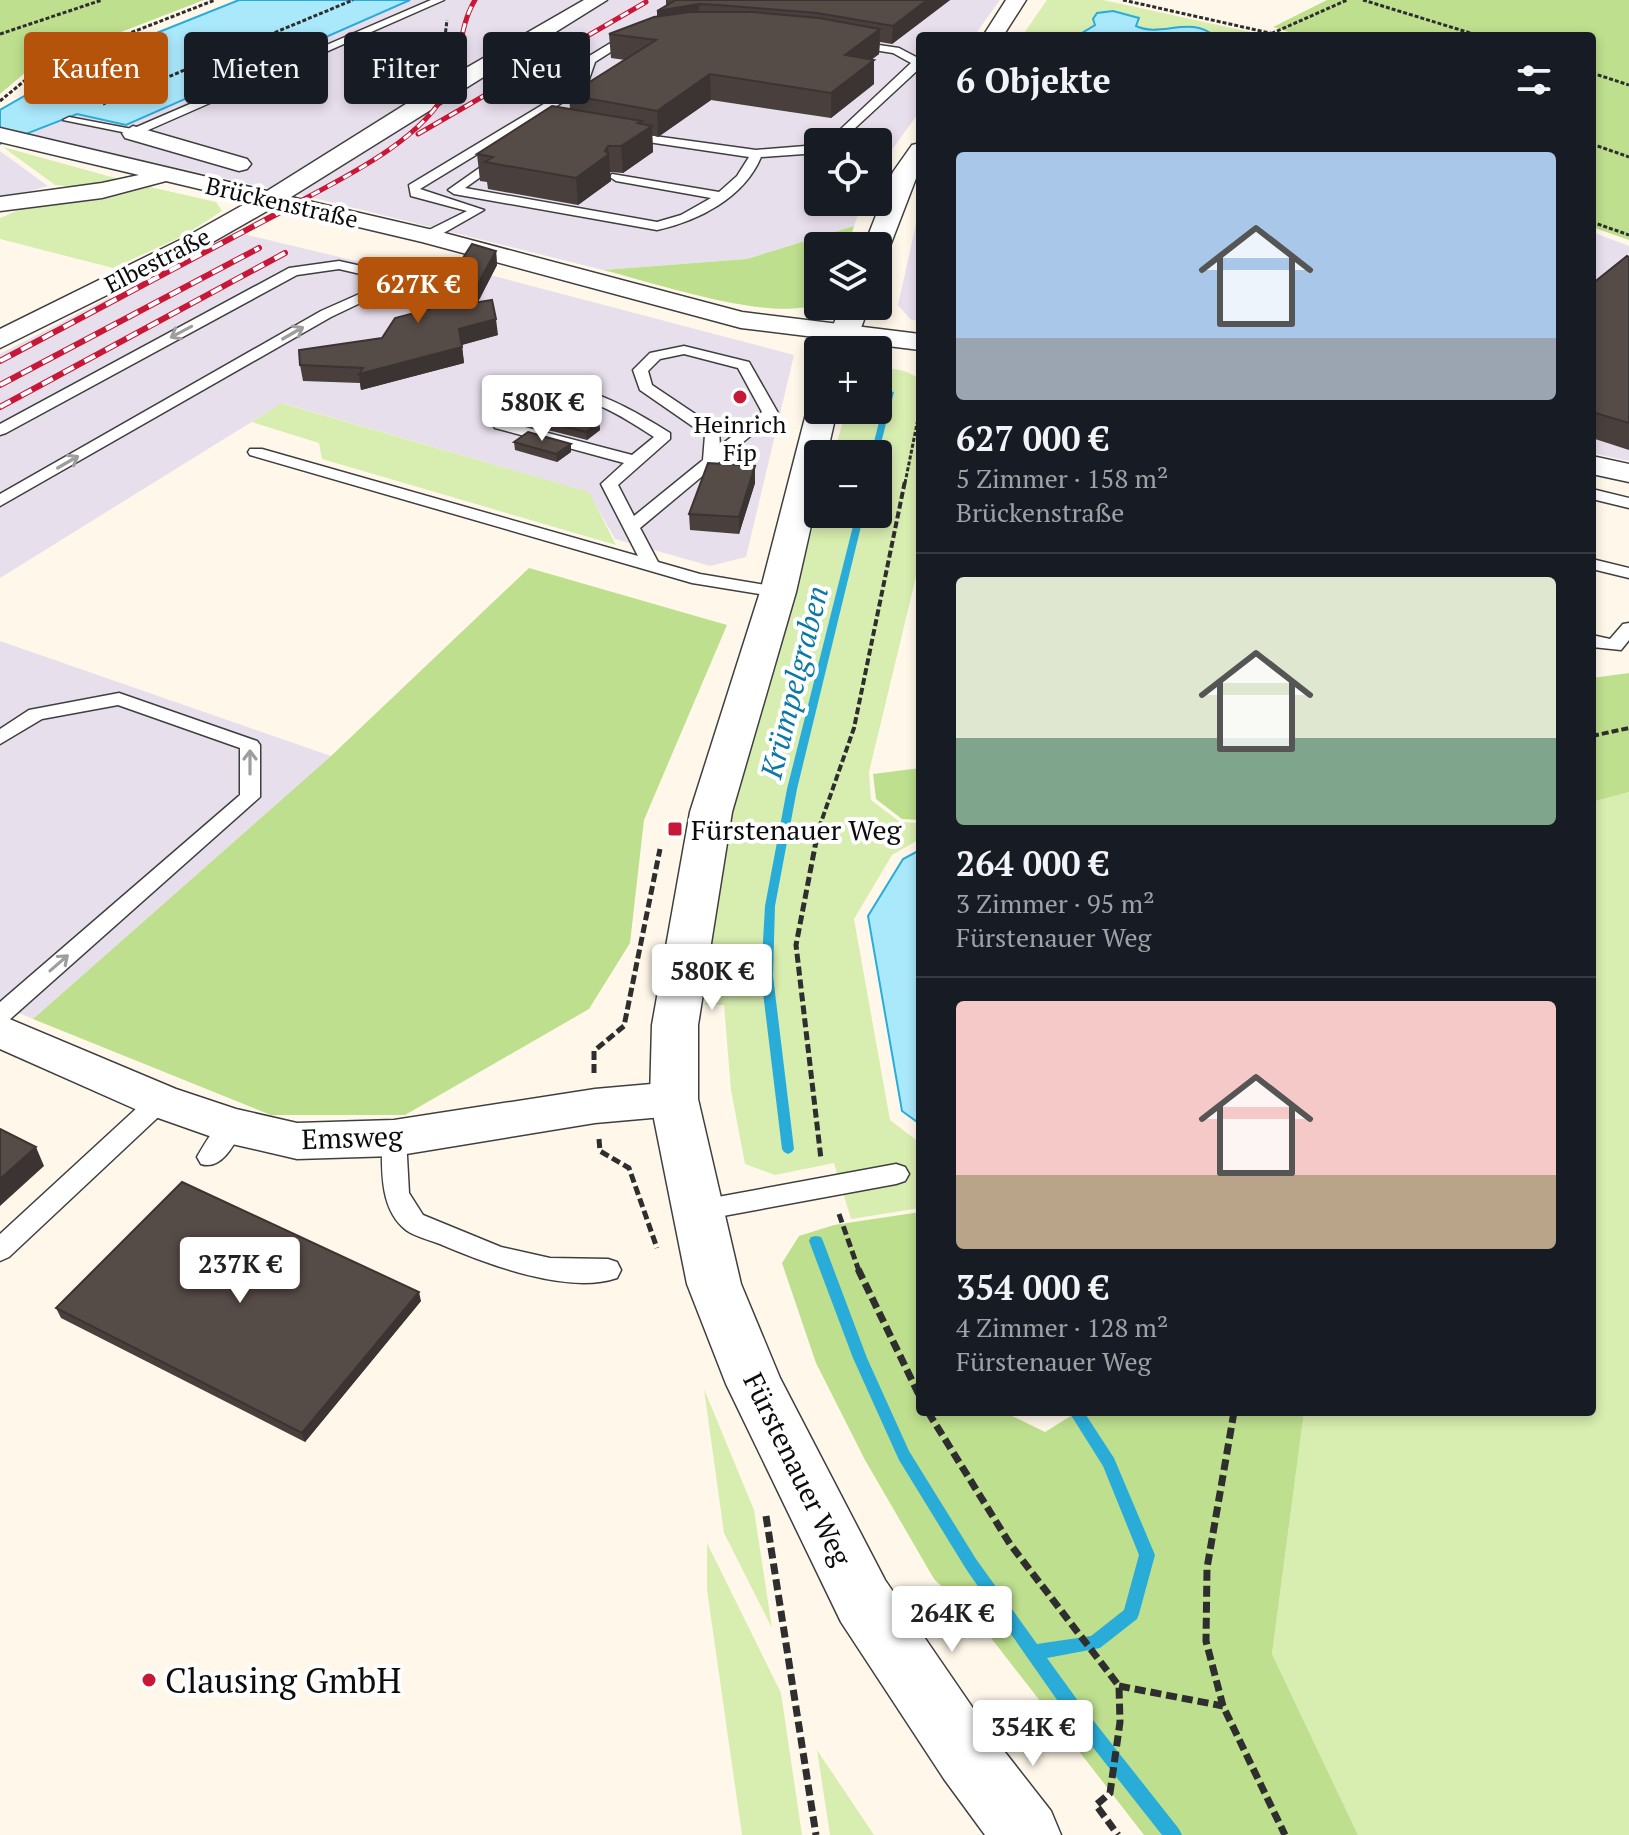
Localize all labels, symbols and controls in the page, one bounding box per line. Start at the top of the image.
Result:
chip: Kaufen [24,32,168,104]
chip: Mieten [184,32,328,104]
chip: Filter [344,32,467,104]
chip: Neu [483,32,590,104]
text: 6 Objekte [956,58,1111,103]
icon: filters [1512,58,1556,102]
map controls [804,128,892,528]
button: locate [804,128,892,216]
street label: Brückenstraße [203,169,361,235]
icon: home [1184,204,1328,348]
street label: Elbestraße [99,220,215,300]
button: layers [804,232,892,320]
pin: 627K € [353,257,483,325]
text: 627K € [376,266,460,300]
one-way arrow [169,325,193,341]
one-way arrow [281,325,304,341]
button: + [804,336,892,424]
pin: 580K € [477,375,607,443]
text: 580K € [500,384,584,418]
marker: Heinrich Fip [731,388,749,406]
place label: Heinrich Fip [694,408,786,468]
text: 627 000 € [956,416,1109,461]
button: − [804,440,892,528]
one-way arrow [55,454,79,469]
text: 5 Zimmer · 158 m² [956,461,1168,495]
text: Brückenstraße [956,495,1124,529]
water label: Krümpelgraben [751,582,837,783]
icon: home [1184,629,1328,773]
one-way arrow [242,749,258,776]
place label: Fürstenauer Weg [691,811,903,848]
marker: Fürstenauer Weg [666,820,684,838]
text: 264 000 € [956,841,1109,886]
text: 3 Zimmer · 95 m² [956,886,1154,920]
text: Fürstenauer Weg [956,920,1151,954]
pin: 580K € [647,944,777,1012]
text: 580K € [670,953,754,987]
one-way arrow [48,955,68,973]
icon: home [1184,1053,1328,1197]
street label: Emsweg [301,1117,405,1157]
pin: 237K € [175,1237,305,1305]
text: 237K € [198,1246,282,1280]
text: 354 000 € [956,1265,1109,1310]
text: 4 Zimmer · 128 m² [956,1310,1168,1344]
text: Fürstenauer Weg [956,1344,1151,1378]
street label: Fürstenauer Weg [735,1366,861,1573]
pin: 264K € [887,1586,1017,1654]
text: 264K € [910,1595,994,1629]
place label: Clausing GmbH [165,1658,401,1703]
marker: Clausing GmbH [140,1671,158,1689]
pin: 354K € [968,1700,1098,1768]
text: 354K € [991,1709,1075,1743]

